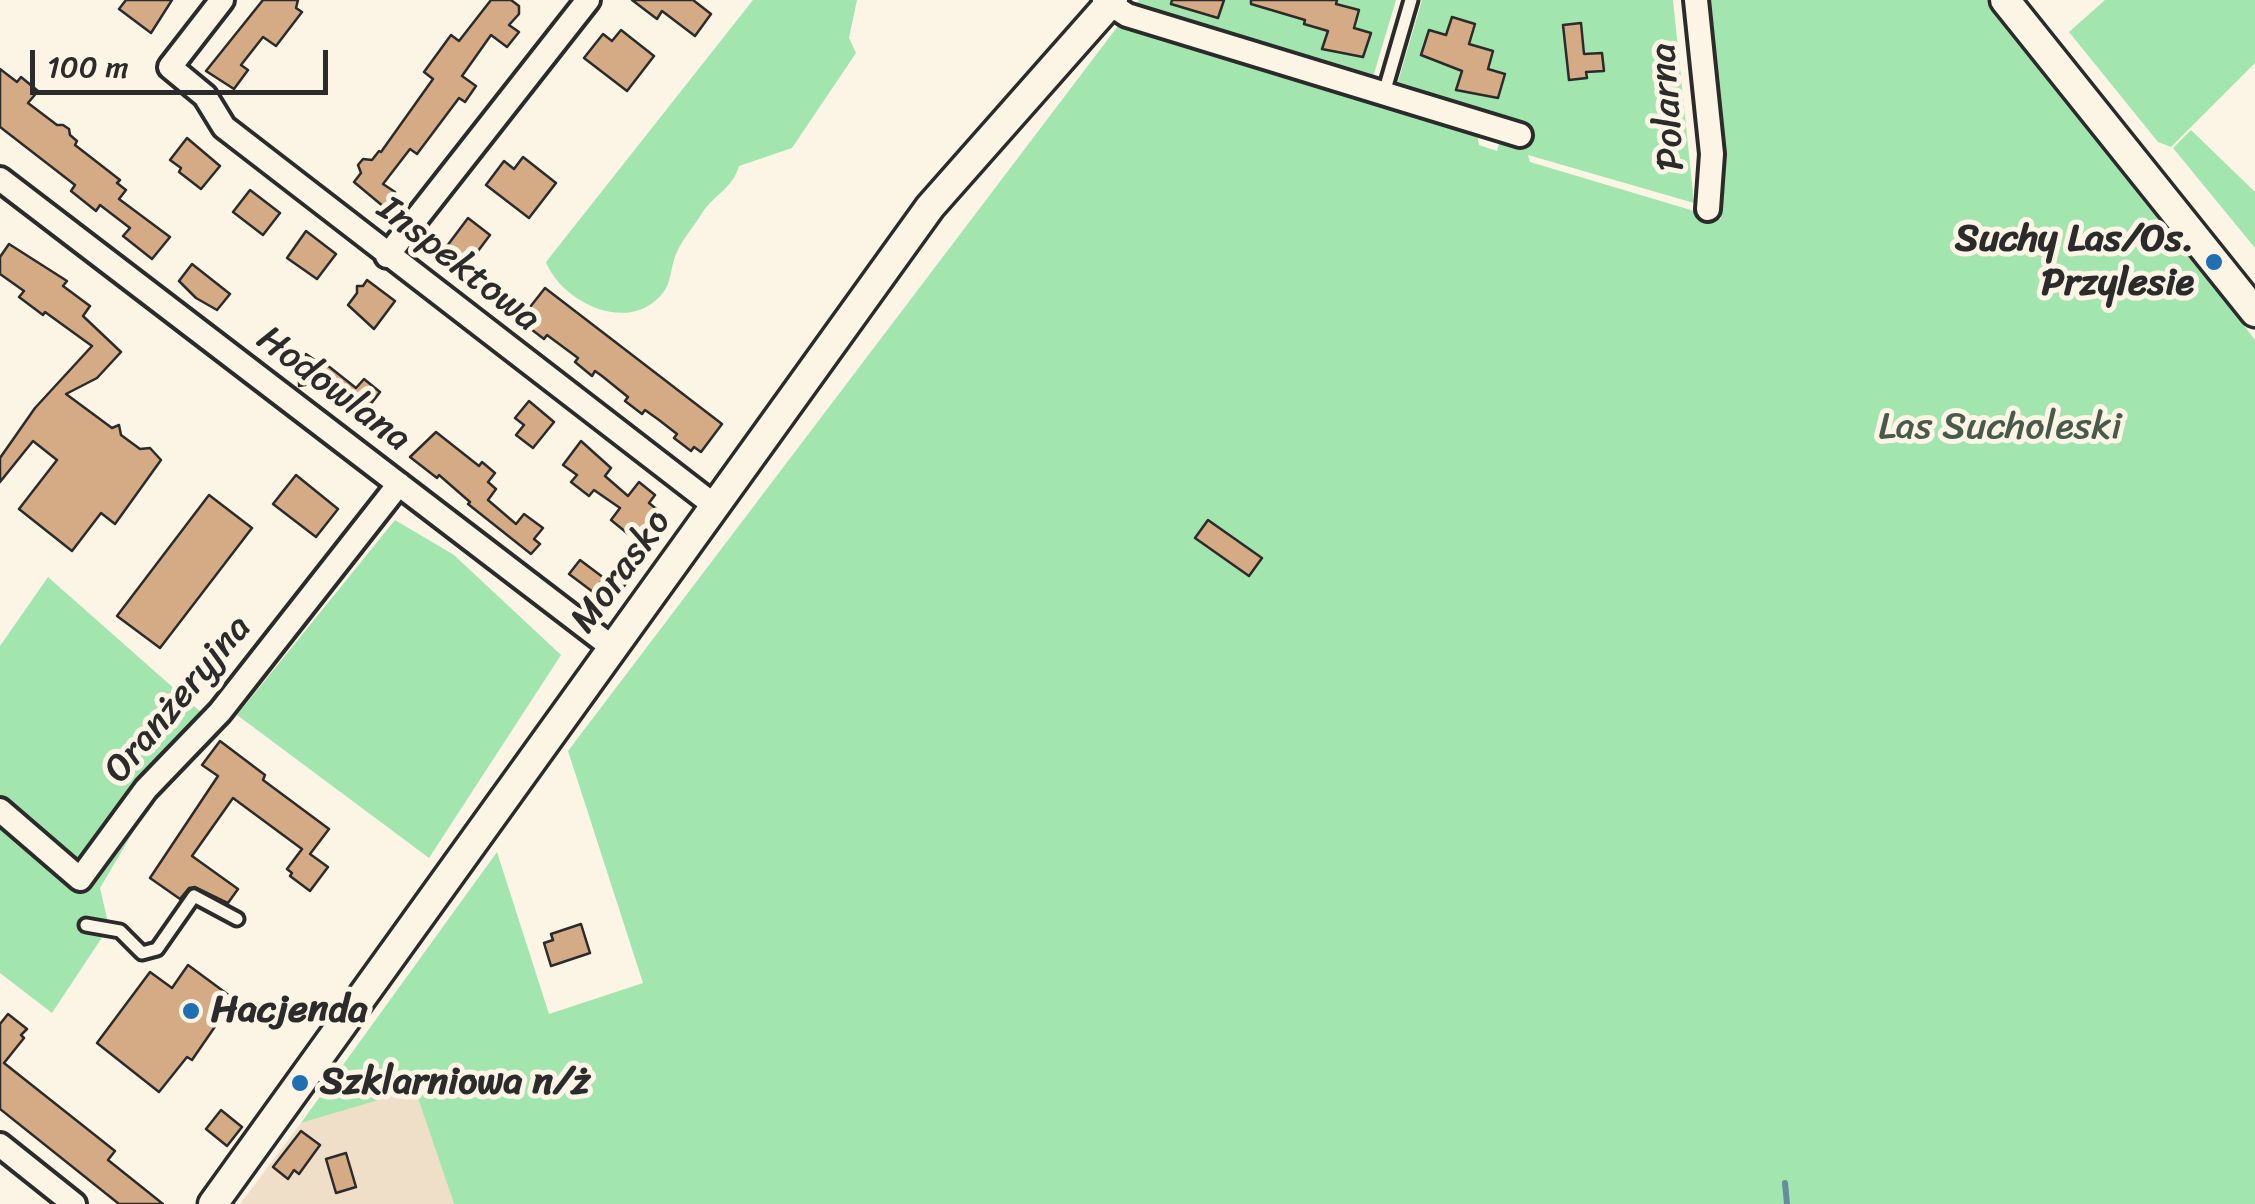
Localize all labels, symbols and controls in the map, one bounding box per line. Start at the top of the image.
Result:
scale bar [35,30,332,92]
text: 100 m [47,40,129,94]
street label: Polarna [1642,42,1696,172]
street label: Inspektowa [368,187,548,343]
place label: Suchy Las/Os. Przylesie [1955,217,2194,306]
marker: Suchy Las/Os. Przylesie [2203,251,2225,273]
street label: Hodowlana [247,317,419,463]
park label: Las Sucholeski [1878,405,2122,451]
street label: Morasko [562,501,682,643]
street label: Oranżeryjna [96,607,262,793]
place label: Hacjenda [211,988,368,1034]
marker: Hacjenda [180,1000,202,1022]
place label: Szklarniowa n/ż [320,1060,590,1106]
marker: Szklarniowa n/ż [289,1072,311,1094]

